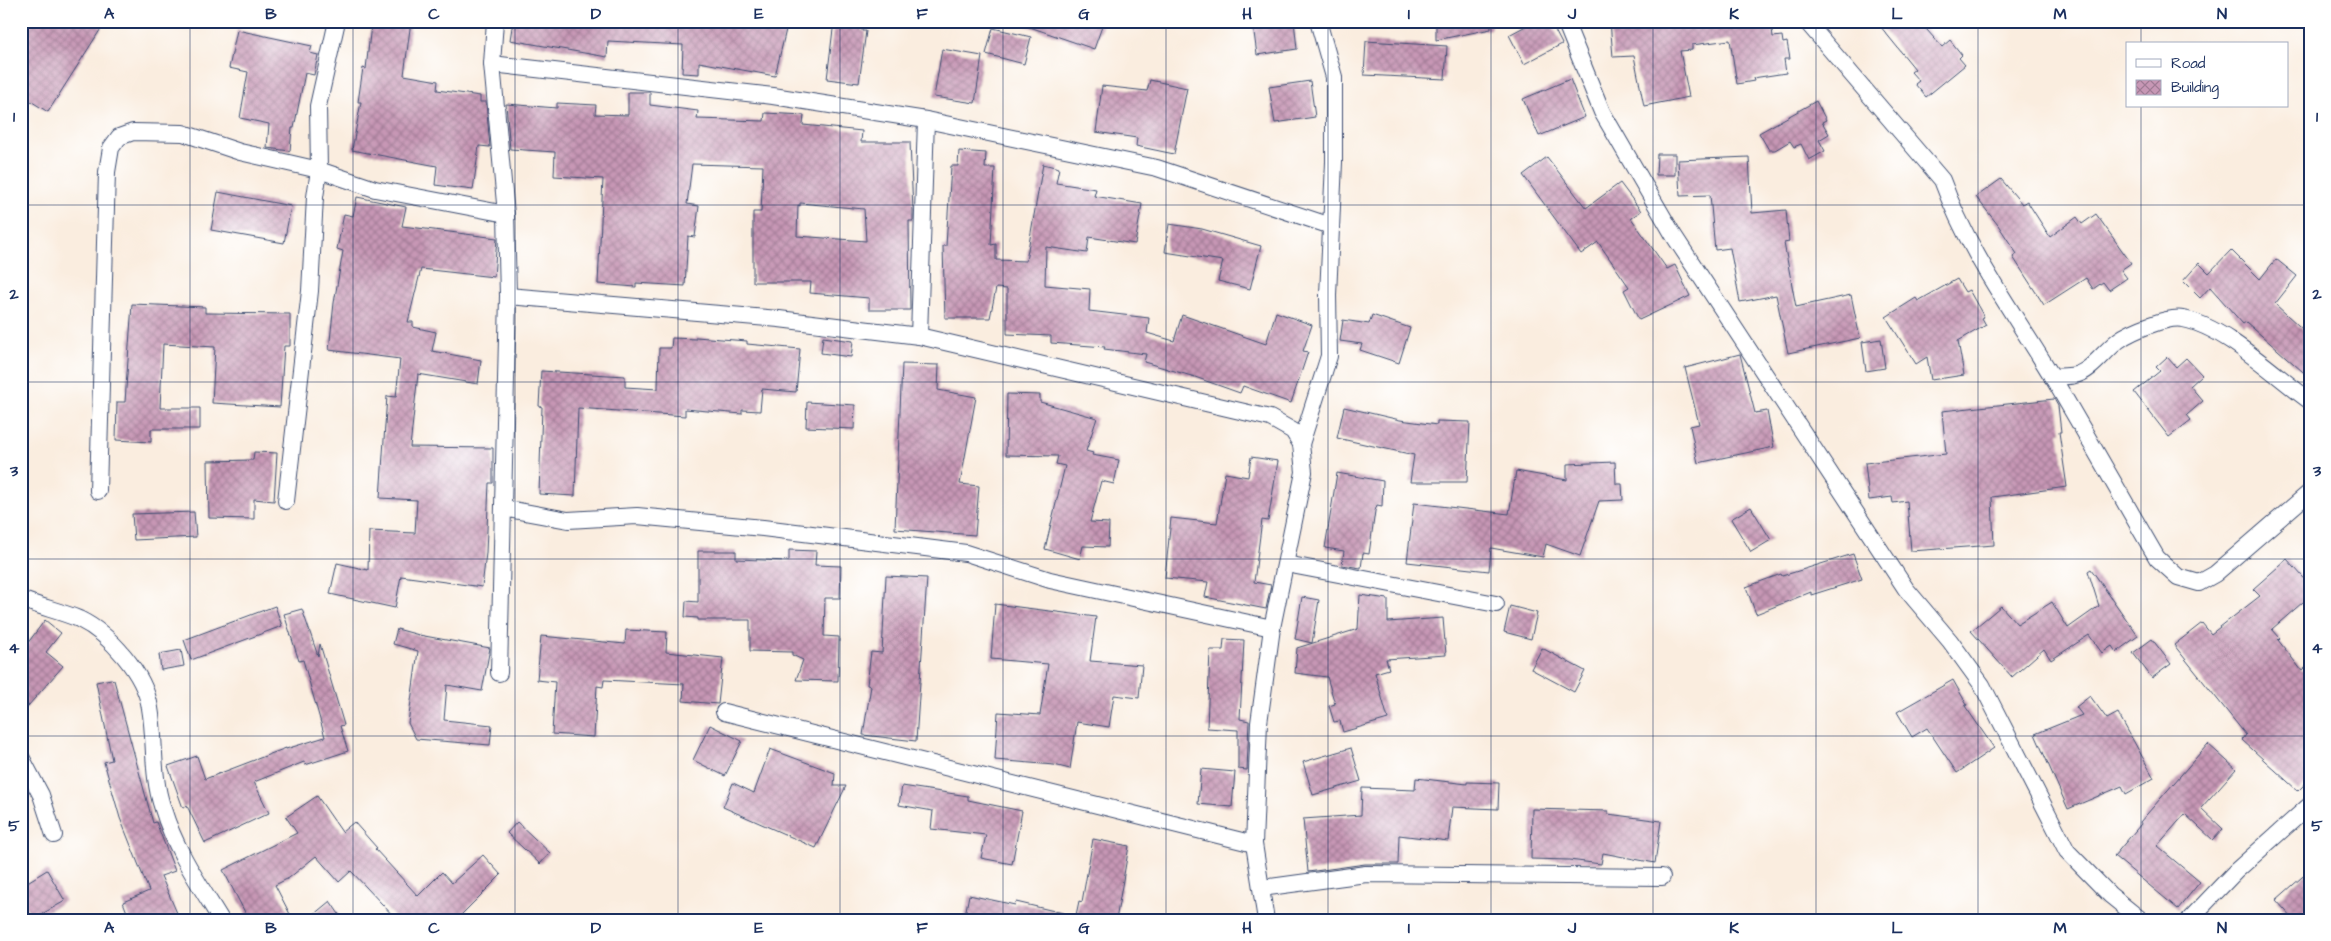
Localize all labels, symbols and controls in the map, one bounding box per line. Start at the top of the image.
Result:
text: A [104,3,115,25]
text: B [265,3,277,25]
text: C [428,3,440,25]
text: D [591,3,602,25]
text: E [754,3,764,25]
text: F [916,3,928,25]
text: G [1078,3,1090,25]
text: H [1242,3,1252,25]
text: I [1408,3,1410,25]
text: J [1567,3,1577,25]
text: K [1729,3,1739,25]
text: L [1891,3,1903,25]
text: M [2053,3,2067,25]
text: N [2217,3,2227,25]
legend [2126,42,2288,108]
text: Road [2171,53,2206,74]
text: Building [2171,77,2219,99]
text: 1 [13,106,16,128]
text: 1 [2316,106,2319,128]
text: 2 [8,283,19,305]
text: 2 [2311,283,2322,305]
text: 3 [9,460,19,482]
text: 3 [2312,460,2322,482]
text: 4 [9,637,20,659]
text: 4 [2312,637,2323,659]
text: 5 [8,815,20,837]
text: 5 [2311,815,2323,837]
text: A [104,917,115,939]
text: B [265,917,277,939]
text: C [428,917,440,939]
text: D [591,917,602,939]
text: E [754,917,764,939]
text: F [916,917,928,939]
text: G [1078,917,1090,939]
text: H [1242,917,1252,939]
text: I [1408,917,1410,939]
text: J [1567,917,1577,939]
text: K [1729,917,1739,939]
text: L [1891,917,1903,939]
text: M [2053,917,2067,939]
text: N [2217,917,2227,939]

